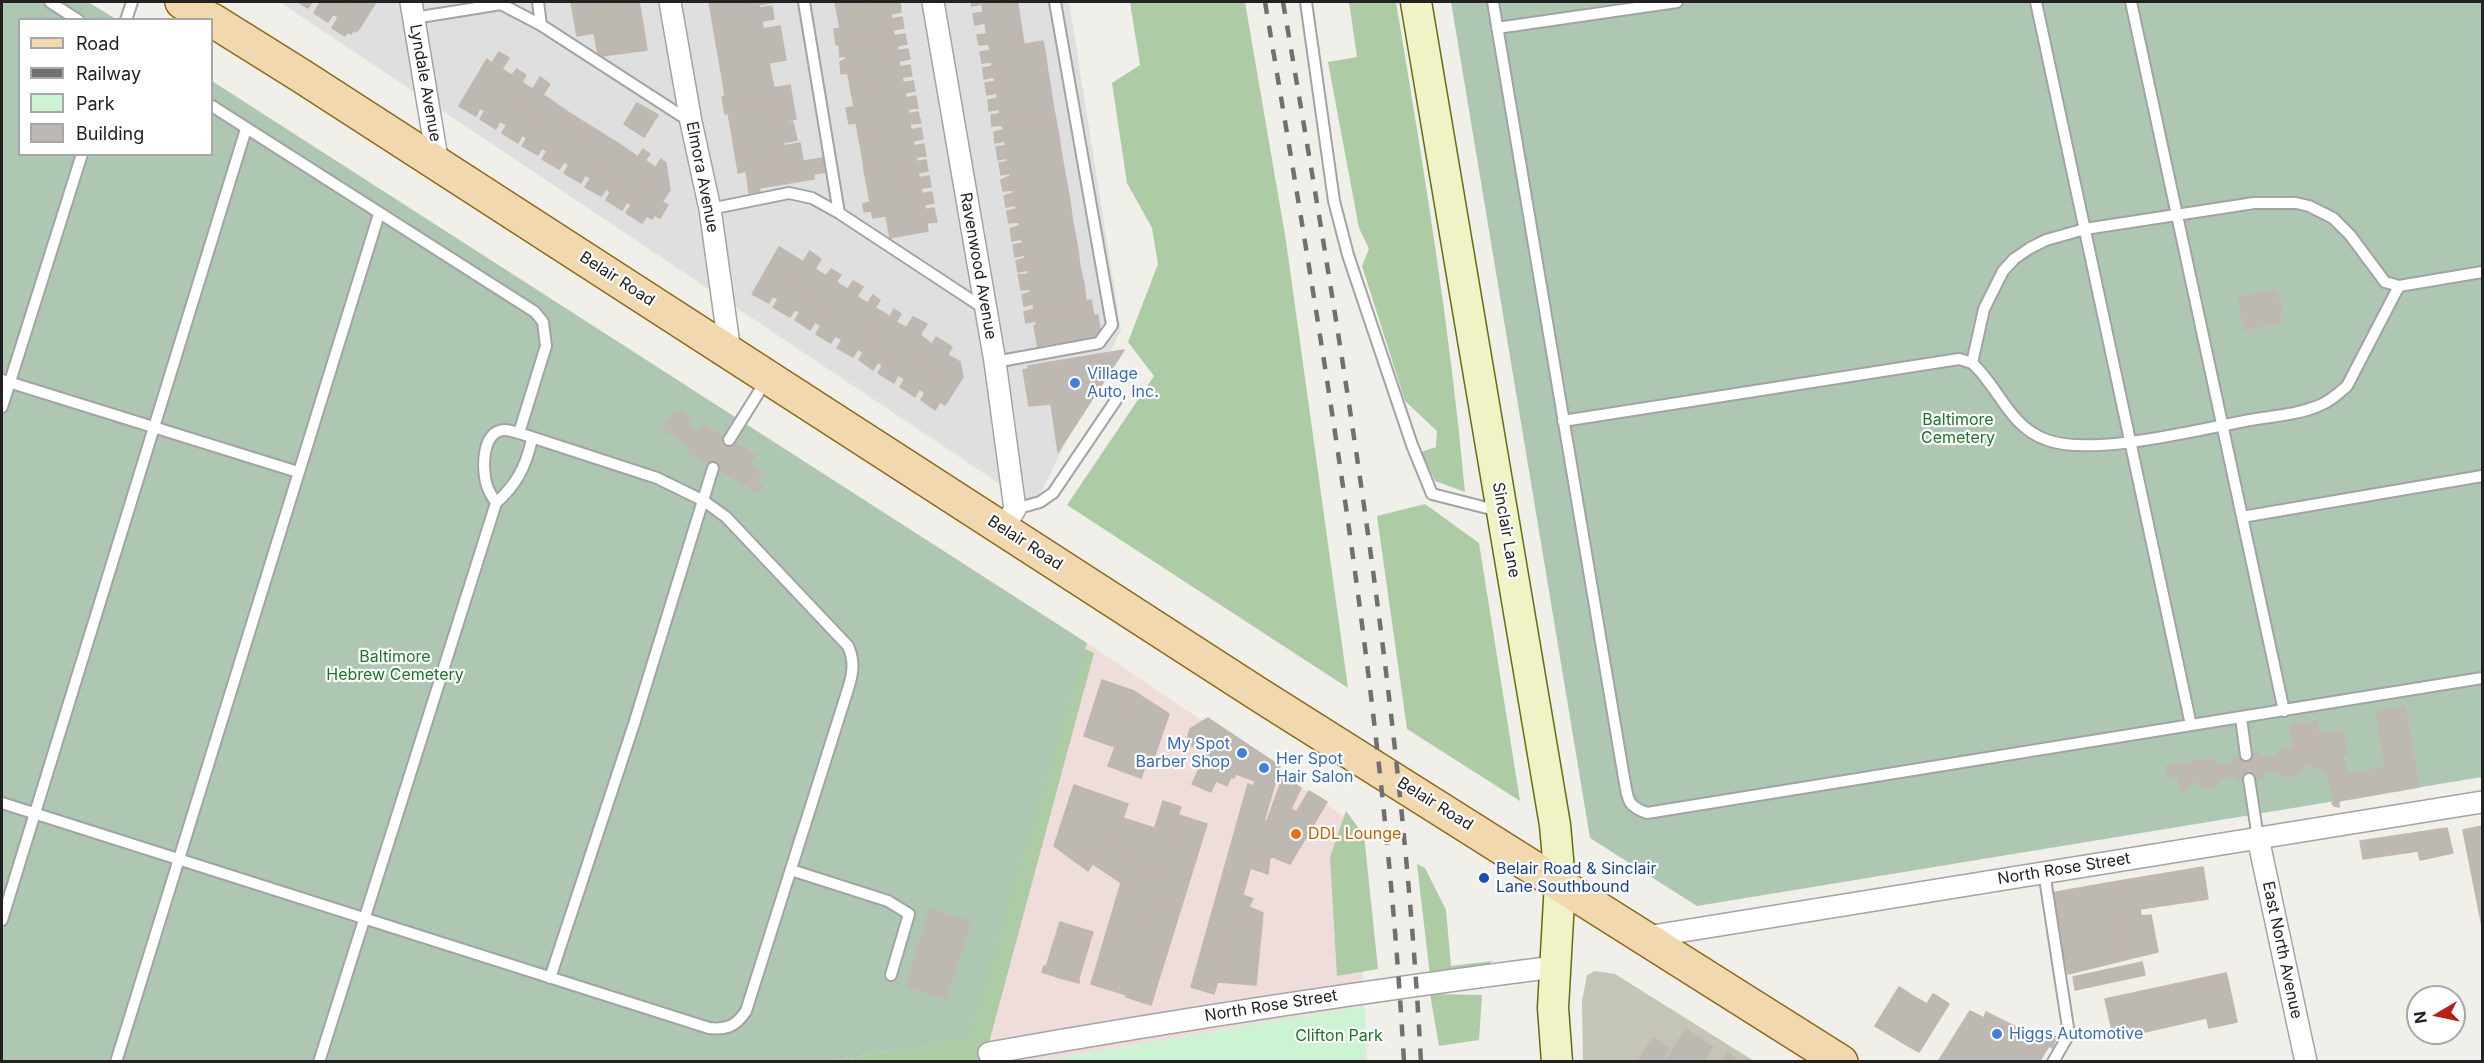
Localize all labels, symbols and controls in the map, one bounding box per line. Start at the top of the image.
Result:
legend [18,18,213,156]
street label: Lyndale Avenue [405,23,445,143]
text: Road [76,33,119,54]
text: Railway [76,63,141,84]
text: Park [76,93,115,114]
street label: Elmora Avenue [682,120,722,234]
text: Building [76,123,144,144]
street label: Ravenwood Avenue [956,191,1000,341]
street label: Belair Road [576,248,658,310]
place label: Village Auto, Inc. [1087,364,1159,402]
marker: Village Auto, Inc. [1068,376,1082,390]
park label: Baltimore Cemetery [1921,410,1995,448]
street label: Sinclair Lane [1488,481,1524,579]
street label: Belair Road [984,512,1066,574]
park label: Baltimore Hebrew Cemetery [326,647,464,685]
place label: My Spot Barber Shop [1136,734,1230,772]
marker: My Spot Barber Shop [1235,746,1249,760]
place label: Her Spot Hair Salon [1276,749,1353,787]
marker: Her Spot Hair Salon [1257,761,1271,775]
street label: Belair Road [1394,773,1476,835]
place label: DDL Lounge [1308,824,1401,844]
marker: DDL Lounge [1289,827,1303,841]
street label: North Rose Street [1996,849,2132,889]
place label: Belair Road & Sinclair Lane Southbound [1496,859,1656,897]
marker: Belair Road & Sinclair Lane Southbound [1477,871,1491,885]
street label: East North Avenue [2258,879,2306,1021]
north arrow [2406,985,2466,1045]
street label: North Rose Street [1203,986,1339,1026]
text: N [2409,1010,2431,1025]
place label: Higgs Automotive [2009,1024,2143,1044]
park label: Clifton Park [1295,1026,1383,1046]
marker: Higgs Automotive [1990,1027,2004,1041]

